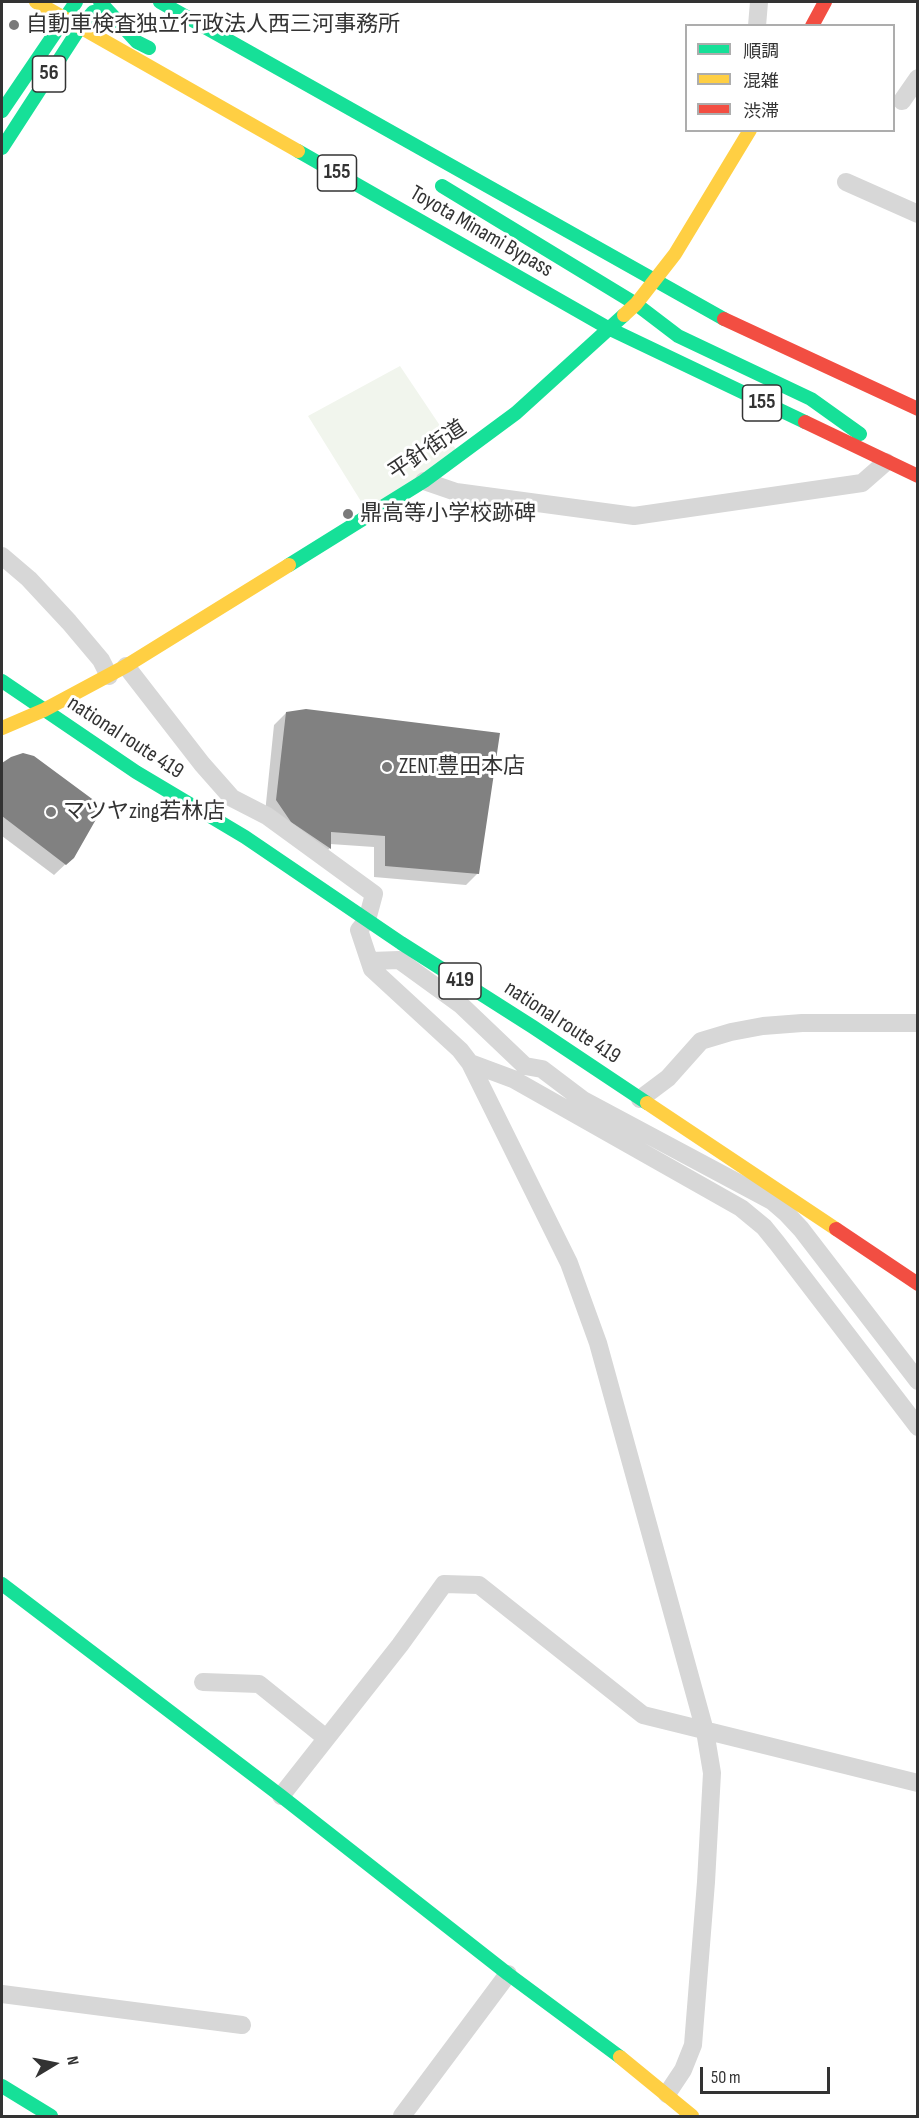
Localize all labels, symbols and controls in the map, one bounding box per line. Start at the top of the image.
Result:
place label: 自動車検査独立行政法人西三河事務所 [26,12,400,38]
marker: 自動車検査独立行政法人西三河事務所 [7,18,21,32]
legend [685,24,895,132]
text: 順調 [743,41,779,62]
road number: 56 [32,56,66,92]
text: 混雑 [743,71,779,92]
text: 渋滞 [743,101,779,122]
road number: 155 [318,155,356,191]
street label: Toyota Minami Bypass [405,180,557,284]
road number: 155 [742,385,782,421]
street label: 平針街道 [384,415,472,487]
place label: 鼎高等小学校跡碑 [360,501,536,527]
marker: 鼎高等小学校跡碑 [341,507,355,521]
street label: national route 419 [62,691,188,785]
place label: ZENT豊田本店 [399,754,525,780]
marker: ZENT豊田本店 [380,760,394,774]
place label: マツヤzing若林店 [63,799,225,825]
marker: マツヤzing若林店 [44,805,58,819]
road number: 419 [439,963,481,999]
street label: national route 419 [499,976,625,1070]
north arrow [24,2034,84,2094]
text: N [62,2055,82,2067]
scale bar [703,2055,834,2093]
text: 50 m [711,2067,741,2088]

